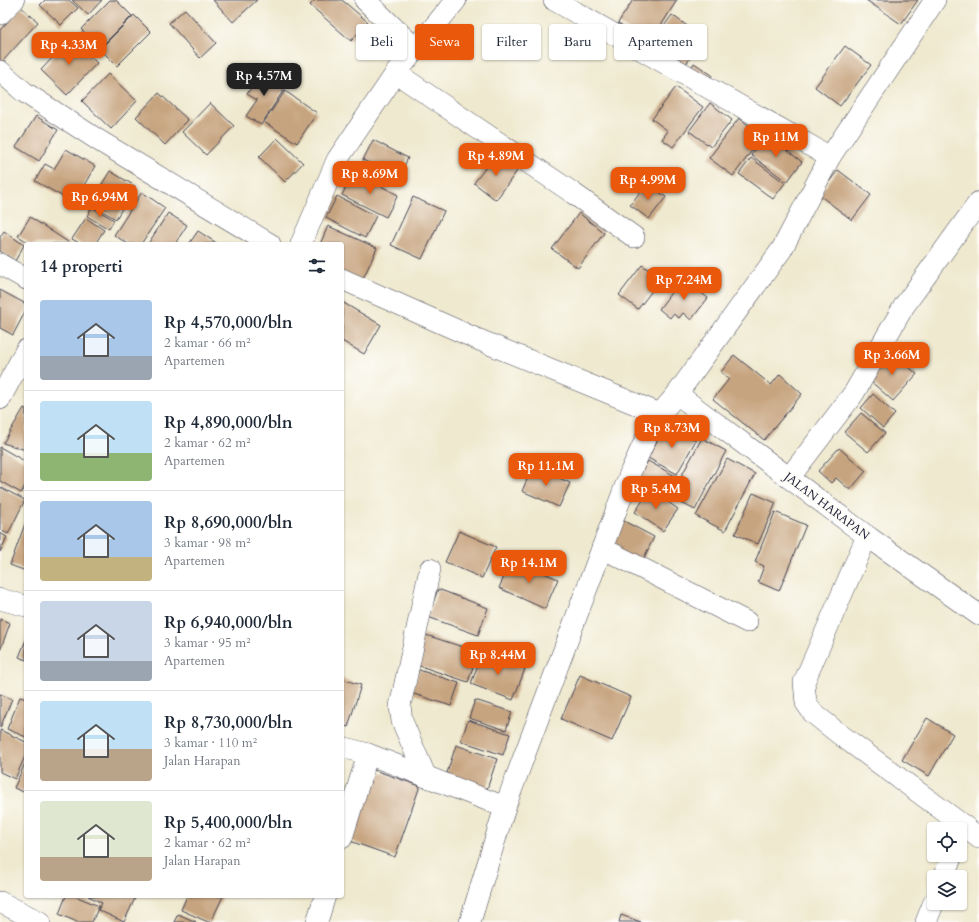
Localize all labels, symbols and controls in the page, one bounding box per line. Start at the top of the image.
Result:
chip: Beli [356,24,407,60]
chip: Sewa [415,24,474,60]
chip: Filter [482,24,541,60]
chip: Baru [549,24,606,60]
chip: Apartemen [614,24,707,60]
pin: Rp 4.33M [28,32,110,66]
text: Rp 4.33M [41,36,97,54]
pin: Rp 4.57M [223,63,305,97]
text: Rp 4.57M [236,67,292,85]
pin: Rp 11M [743,124,809,158]
text: Rp 11M [753,128,799,146]
pin: Rp 4.89M [455,143,537,177]
text: Rp 4.89M [468,147,524,165]
pin: Rp 8.69M [329,161,411,195]
text: Rp 8.69M [342,165,398,183]
pin: Rp 4.99M [607,167,689,201]
text: Rp 4.99M [620,171,676,189]
pin: Rp 6.94M [59,184,141,218]
text: Rp 6.94M [72,188,128,206]
text: 14 properti [40,255,123,278]
icon: filters [306,255,328,277]
pin: Rp 7.24M [643,267,725,301]
text: Rp 7.24M [656,271,712,289]
text: Rp 4,570,000/bln [164,311,293,334]
icon: home [72,316,120,364]
text: 2 kamar · 66 m² [164,334,251,352]
pin: Rp 3.66M [851,342,933,376]
text: Rp 3.66M [864,346,920,364]
text: Apartemen [164,352,225,370]
text: Rp 4,890,000/bln [164,411,293,434]
pin: Rp 8.73M [631,415,713,449]
icon: home [72,417,120,465]
text: Rp 8.73M [644,419,700,437]
text: 2 kamar · 62 m² [164,434,251,452]
text: Apartemen [164,452,225,470]
pin: Rp 11.1M [505,453,587,487]
text: Rp 11.1M [518,457,574,475]
street label: JALAN HARAPAN [779,467,874,544]
pin: Rp 5.4M [619,476,693,510]
text: Rp 5.4M [631,480,681,498]
text: Rp 8,690,000/bln [164,511,293,534]
icon: home [72,517,120,565]
text: 3 kamar · 98 m² [164,534,251,552]
pin: Rp 14.1M [488,550,570,584]
text: Apartemen [164,552,225,570]
text: Rp 14.1M [501,554,557,572]
text: Rp 6,940,000/bln [164,611,293,634]
icon: home [72,617,120,665]
text: 3 kamar · 95 m² [164,634,251,652]
pin: Rp 8.44M [457,642,539,676]
text: Rp 8.44M [470,646,526,664]
text: Apartemen [164,652,225,670]
text: Rp 8,730,000/bln [164,711,293,734]
icon: home [72,717,120,765]
text: 3 kamar · 110 m² [164,734,257,752]
text: Jalan Harapan [164,752,241,770]
text: Rp 5,400,000/bln [164,811,293,834]
icon: home [72,817,120,865]
map controls [927,822,967,910]
button: locate [927,822,967,862]
text: 2 kamar · 62 m² [164,834,251,852]
text: Jalan Harapan [164,852,241,870]
button: layers [927,870,967,910]

